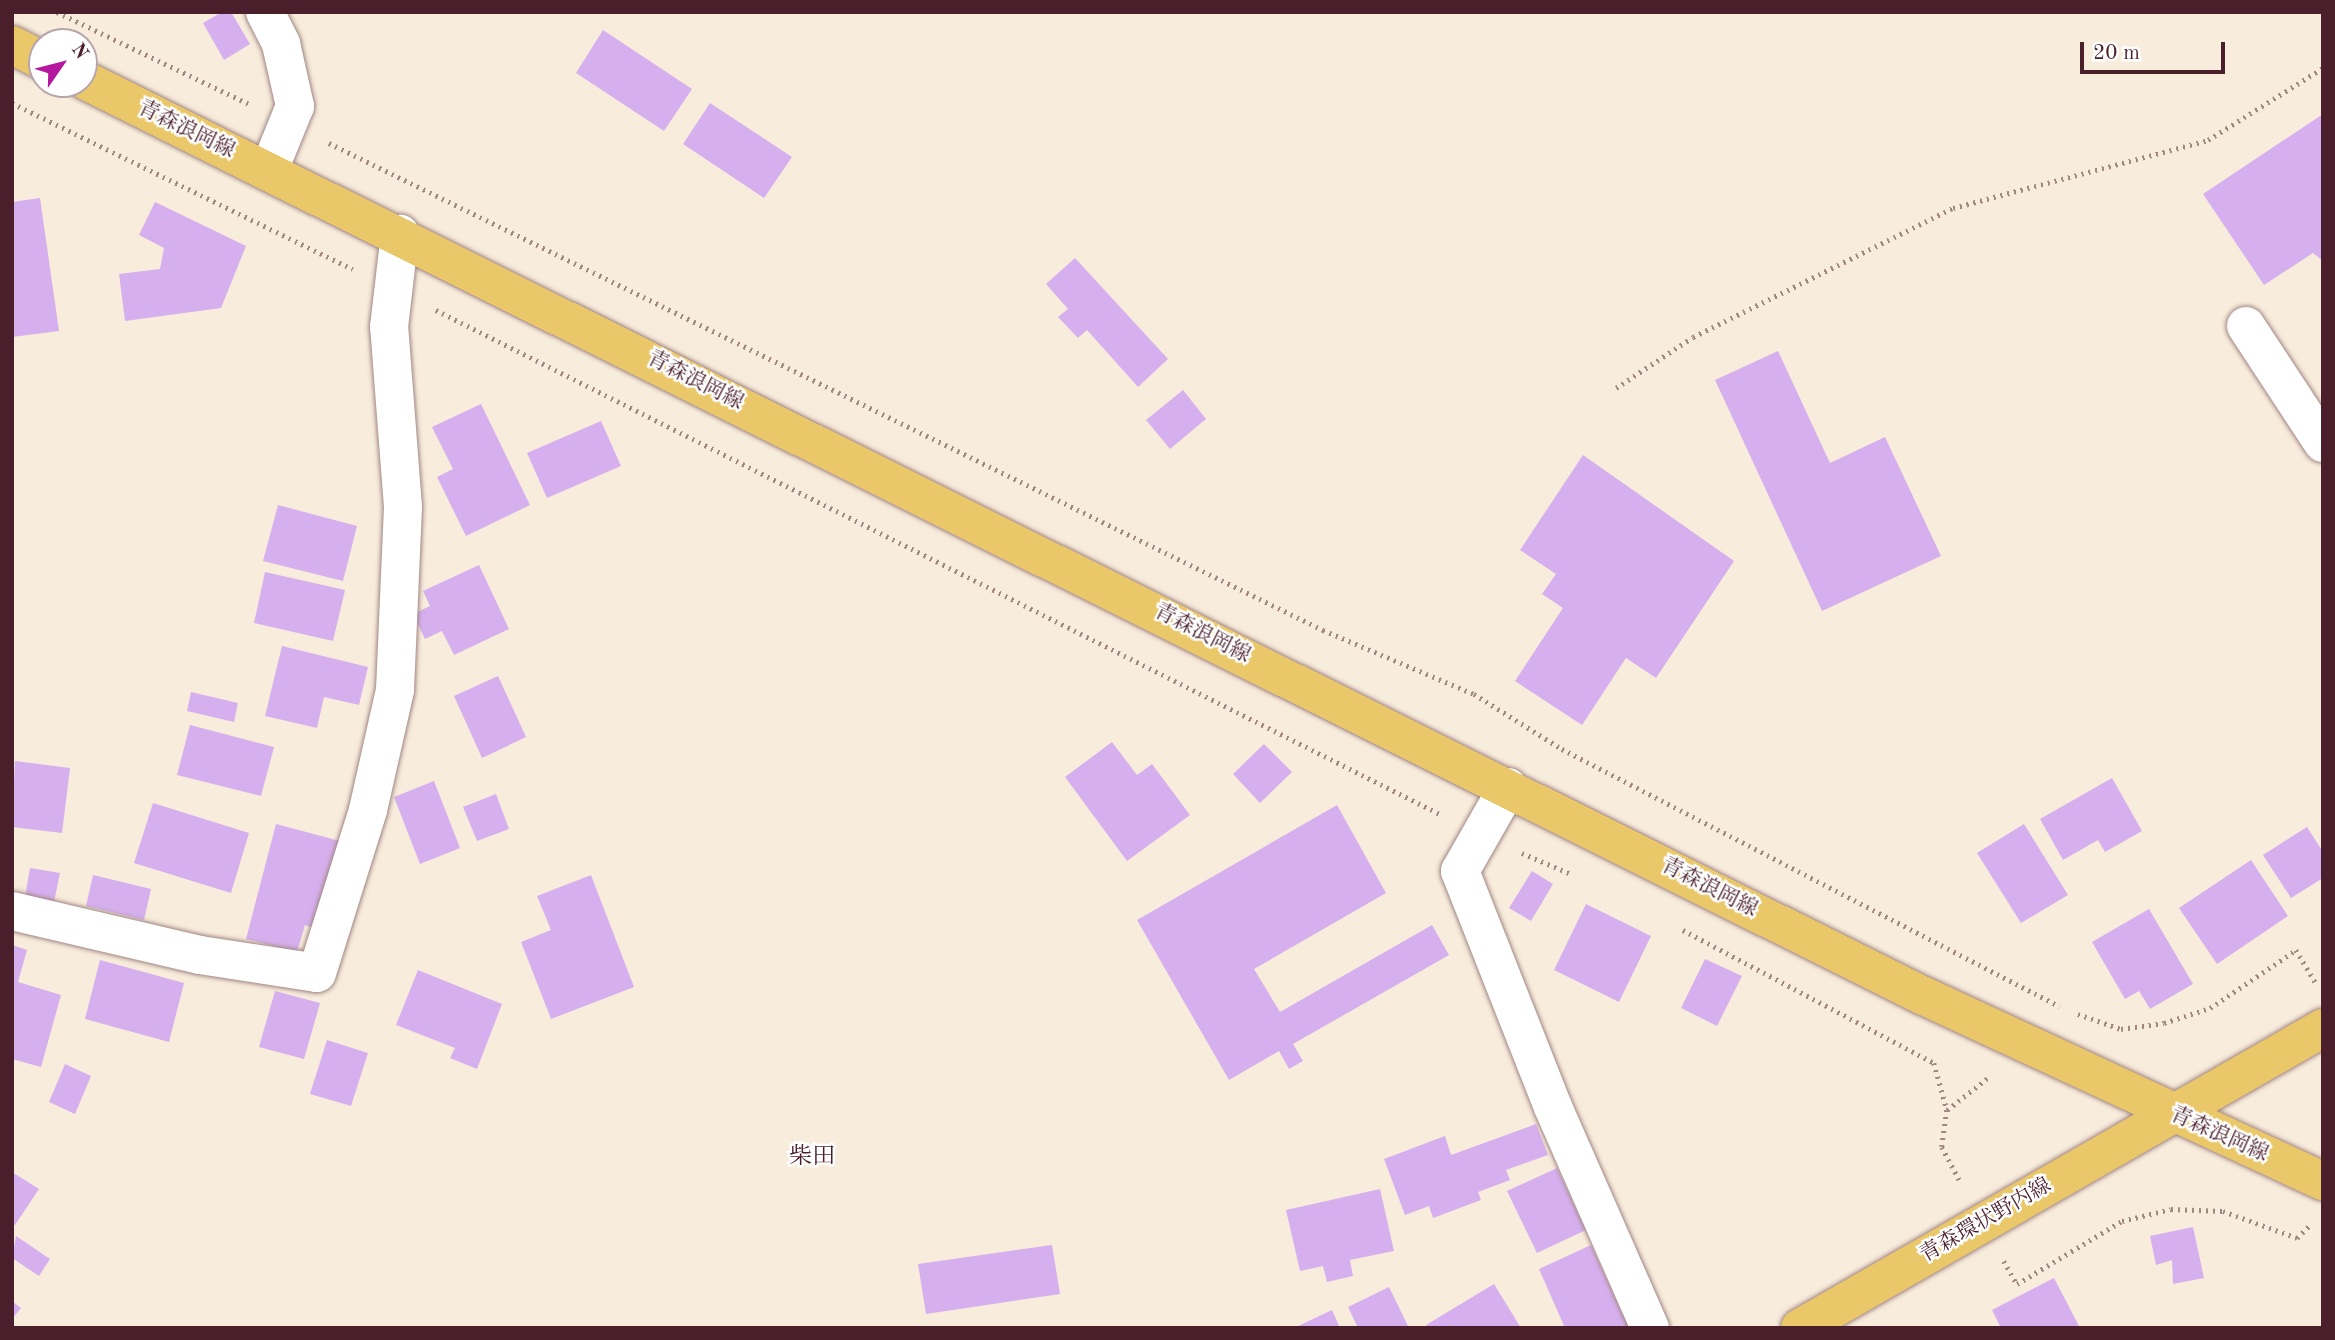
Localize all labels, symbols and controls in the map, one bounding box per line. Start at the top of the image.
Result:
north arrow [28,28,98,98]
scale bar [2083,28,2228,72]
text: N [67,40,91,63]
text: 20 m [2093,43,2140,64]
street label: 青森浪岡線 [133,96,239,164]
street label: 青森浪岡線 [643,346,747,416]
street label: 青森浪岡線 [1150,599,1254,669]
street label: 青森浪岡線 [1657,853,1761,923]
street label: 青森浪岡線 [2166,1102,2272,1168]
district label: 柴田 [789,1143,835,1171]
street label: 青森環状野内線 [1916,1173,2056,1269]

